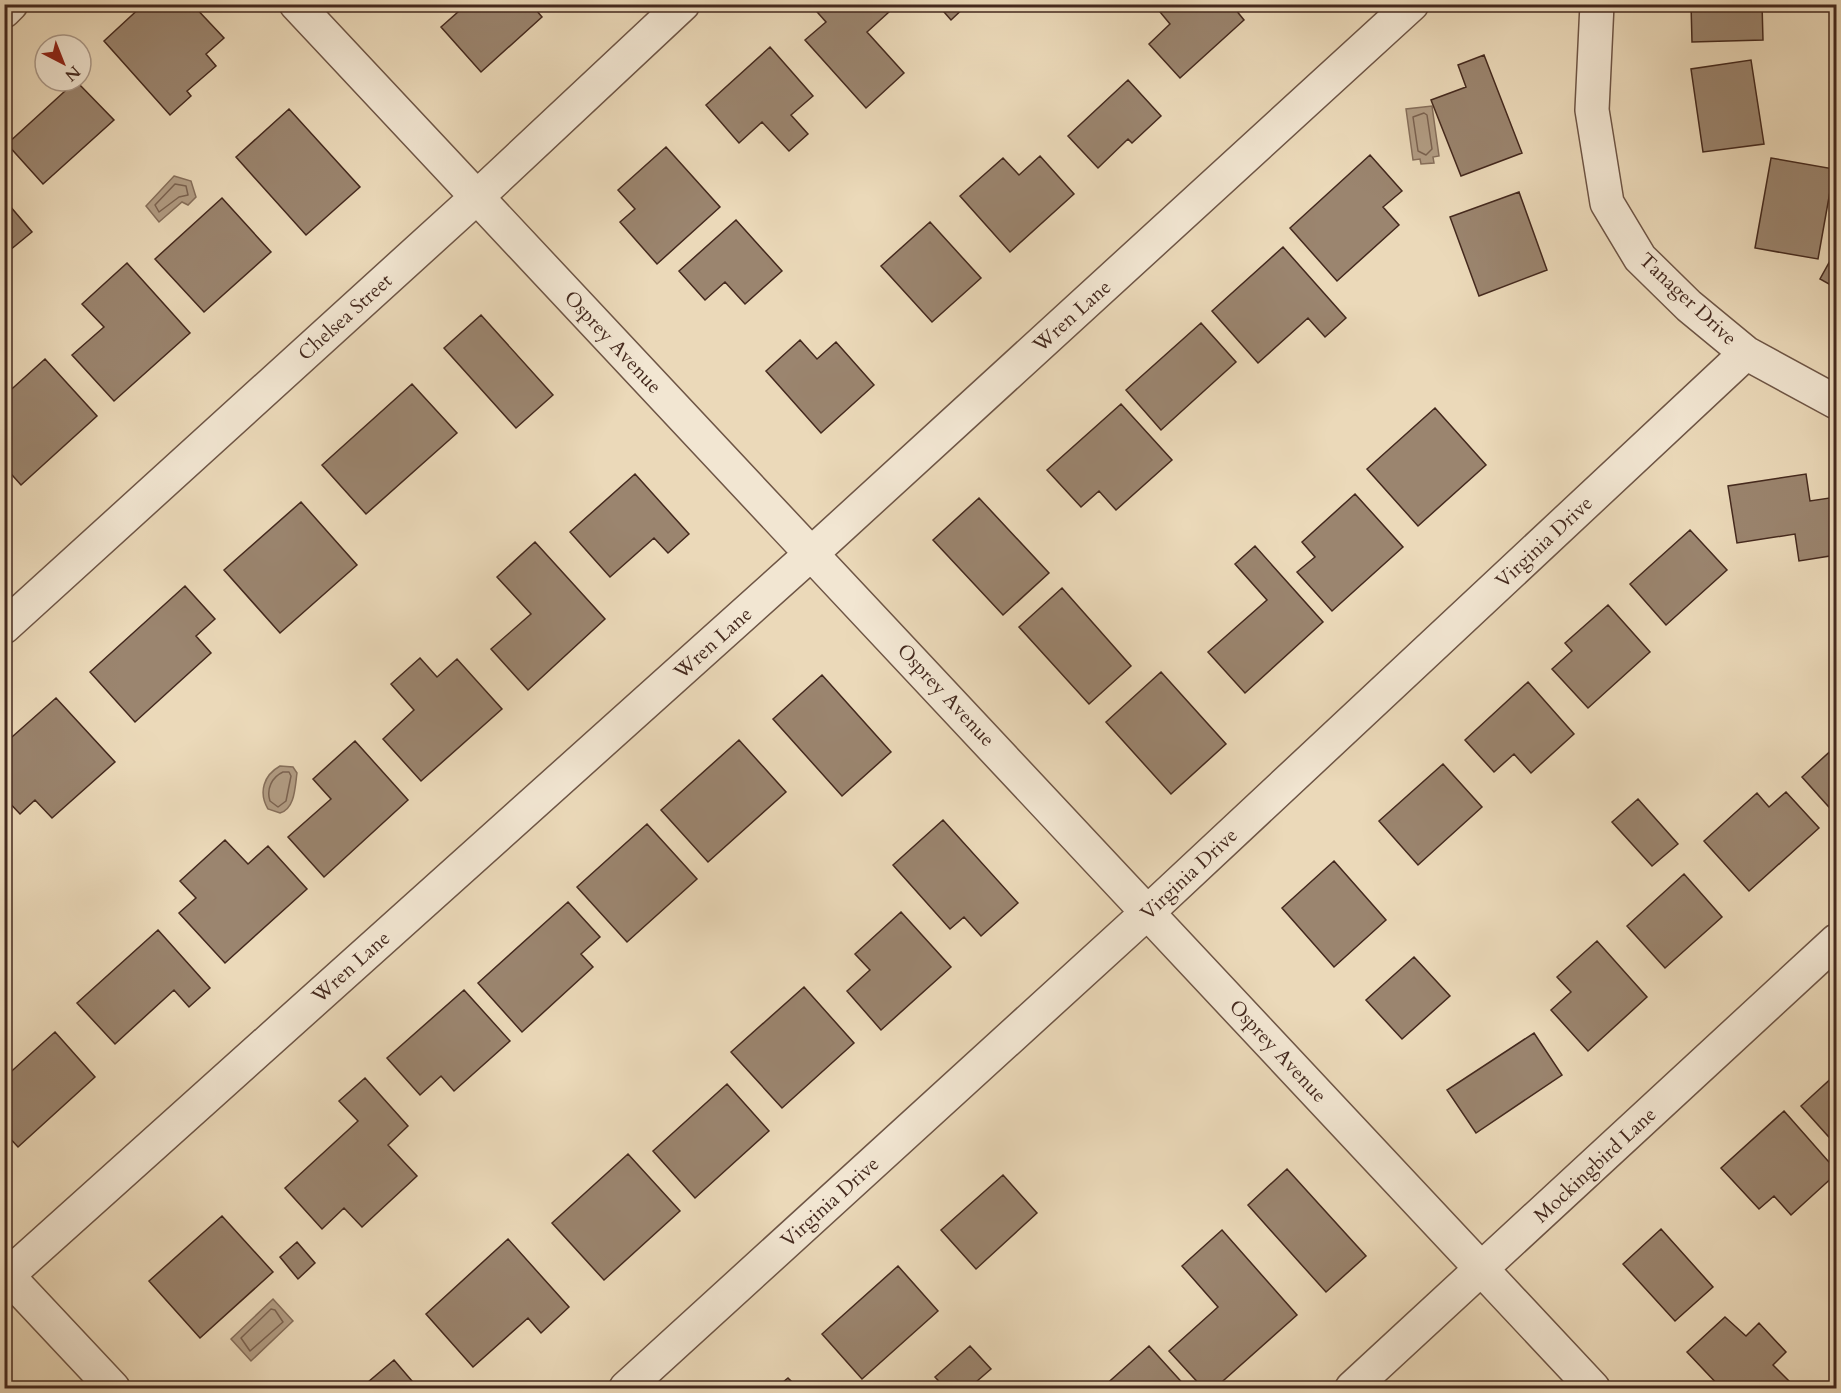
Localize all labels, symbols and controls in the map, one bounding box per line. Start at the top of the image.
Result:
north arrow [33,33,93,93]
text: N [60,61,85,86]
street label: Tanager Drive [1633,247,1743,351]
street label: Chelsea Street [292,267,399,367]
street label: Wren Lane [1026,274,1117,359]
street label: Osprey Avenue [558,285,668,399]
street label: Virginia Drive [1490,490,1598,594]
street label: Wren Lane [667,601,758,686]
street label: Osprey Avenue [891,638,1001,752]
street label: Virginia Drive [1135,822,1243,926]
street label: Wren Lane [305,925,396,1010]
street label: Osprey Avenue [1223,994,1333,1108]
street label: Mockingbird Lane [1528,1101,1662,1229]
street label: Virginia Drive [775,1151,885,1253]

